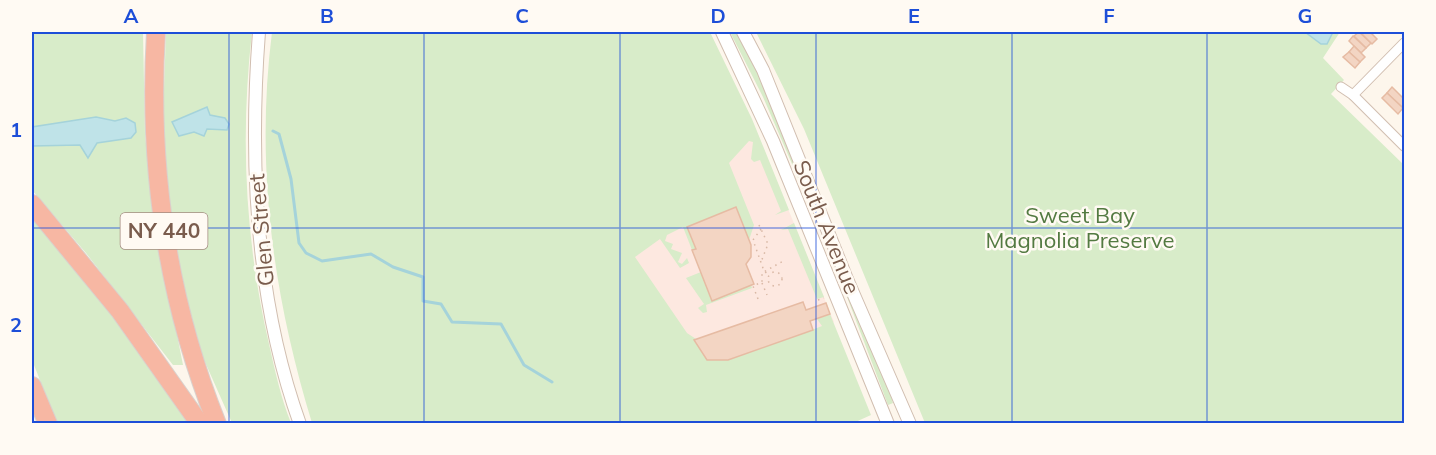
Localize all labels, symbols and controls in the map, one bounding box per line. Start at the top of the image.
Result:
text: A [124,3,139,28]
text: B [320,3,334,28]
text: C [515,3,529,28]
text: D [710,3,726,28]
text: E [908,3,920,28]
text: F [1103,3,1115,28]
text: G [1298,3,1312,28]
text: 1 [10,117,22,142]
street label: South Avenue [787,156,867,298]
street label: Glen Street [242,172,280,287]
park label: Sweet Bay Magnolia Preserve [985,201,1175,254]
road number: NY 440 [120,213,207,249]
text: 2 [10,312,22,337]

